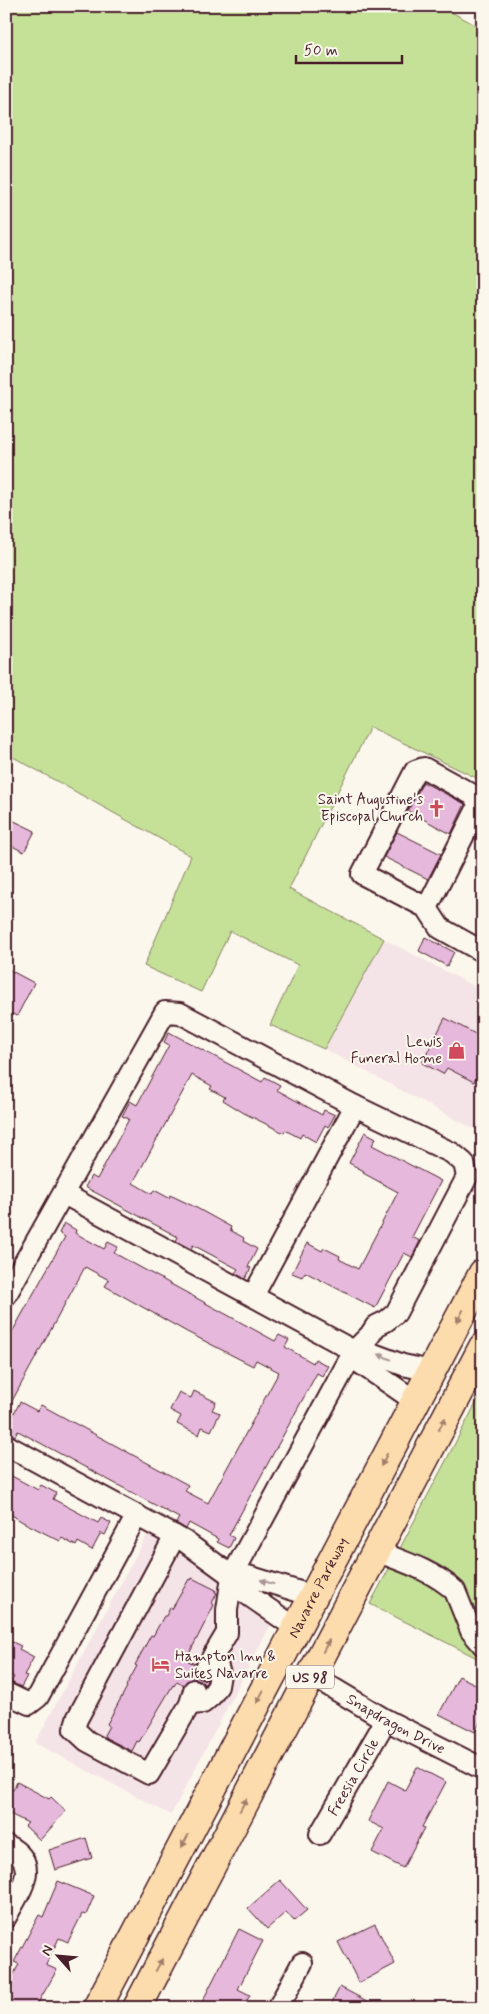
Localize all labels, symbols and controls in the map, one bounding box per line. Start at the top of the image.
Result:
scale bar [296,32,403,64]
text: 50 m [304,41,338,61]
place label: Saint Augustine's Episcopal Church [318,790,423,827]
church icon: Saint Augustine's Episcopal Church [427,798,447,818]
place label: Lewis Funeral Home [351,1032,442,1069]
shop icon: Lewis Funeral Home [446,1040,466,1060]
one-way arrow [456,1309,464,1323]
one-way arrow [378,1353,392,1361]
one-way arrow [438,1417,446,1431]
one-way arrow [380,1453,388,1467]
street label: Navarre Parkway [284,1534,353,1642]
one-way arrow [259,1577,274,1585]
one-way arrow [322,1638,330,1653]
place label: Hampton Inn & Suites Navarre [175,1647,276,1684]
hotel icon: Hampton Inn & Suites Navarre [151,1655,171,1675]
road number: US 98 [286,1665,334,1688]
street label: Snapdragon Drive [342,1689,449,1759]
one-way arrow [256,1690,264,1704]
street label: Freesia Circle [324,1735,384,1820]
one-way arrow [239,1798,247,1812]
one-way arrow [181,1834,189,1848]
north arrow [32,1932,82,1982]
text: N [37,1942,57,1959]
one-way arrow [155,1957,163,1972]

